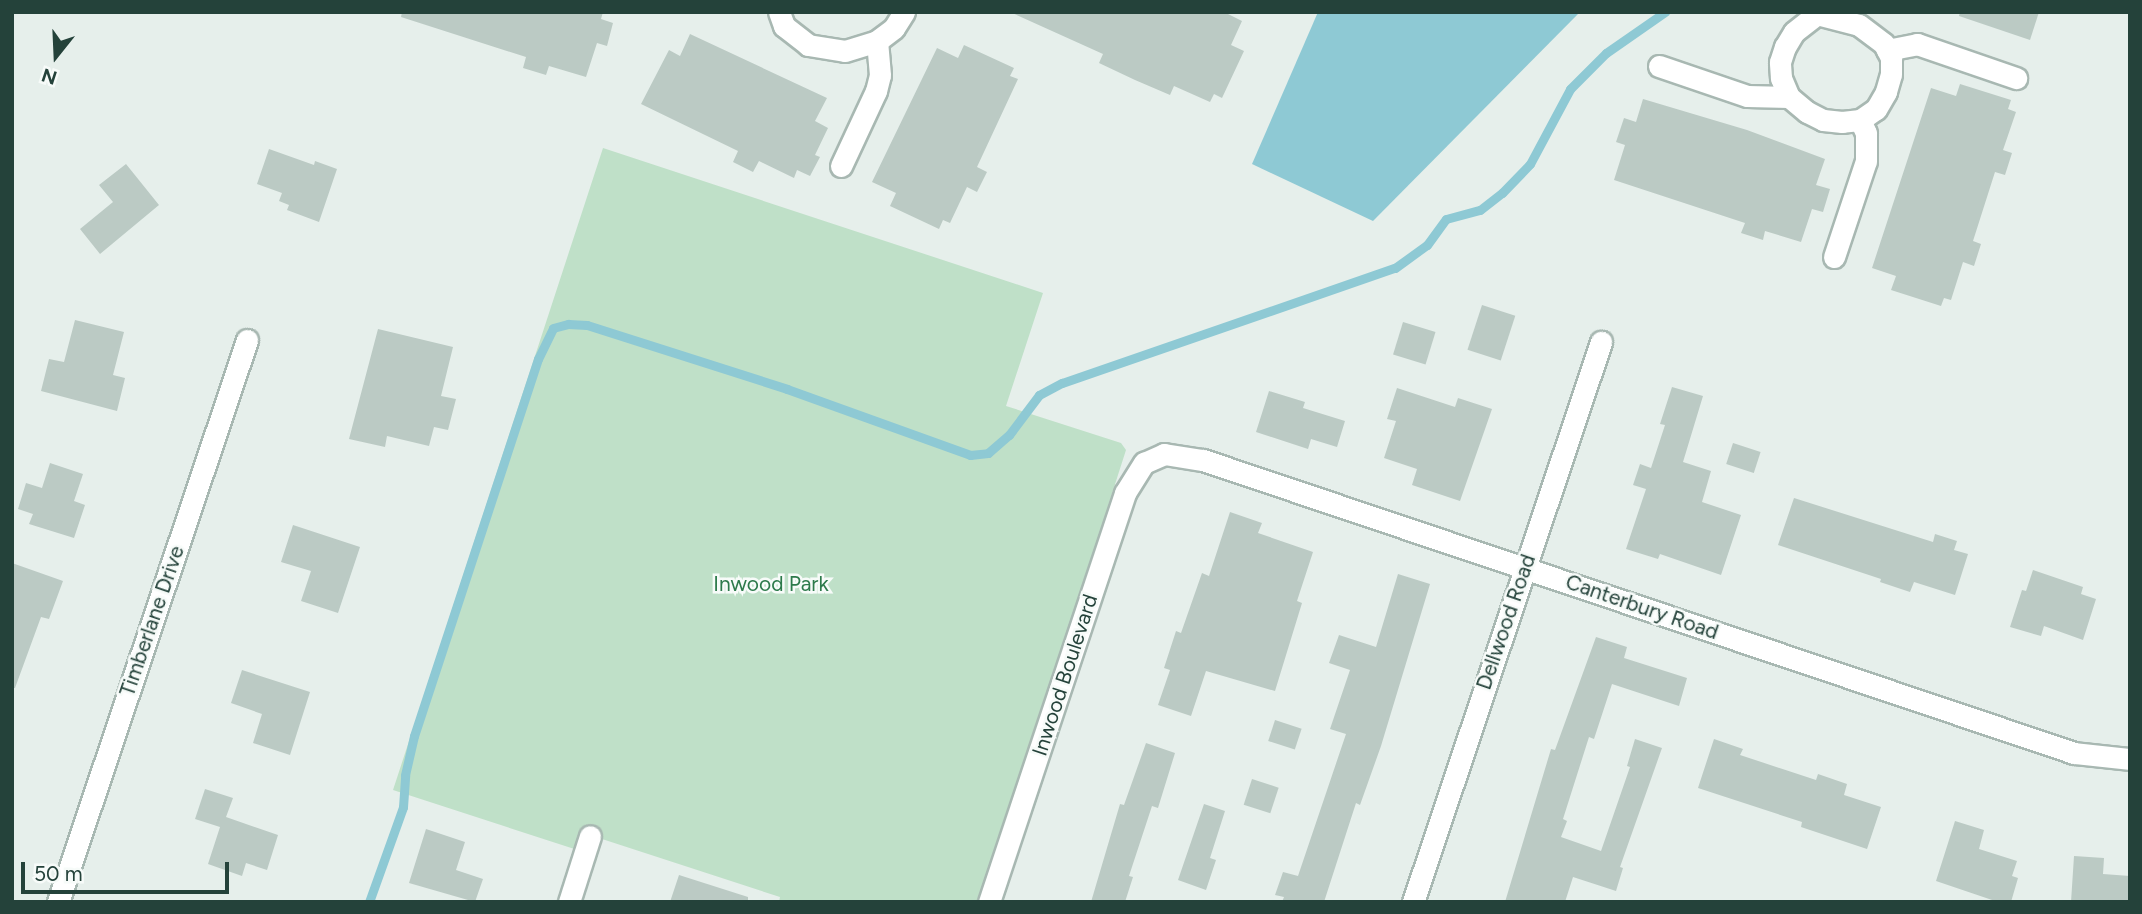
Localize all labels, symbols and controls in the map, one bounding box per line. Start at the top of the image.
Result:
north arrow [21,21,91,91]
text: N [39,63,60,90]
street label: Timberlane Drive [114,542,190,700]
street label: Dellwood Road [1471,551,1541,693]
street label: Canterbury Road [1562,569,1722,645]
park label: Inwood Park [713,571,829,597]
street label: Inwood Boulevard [1027,591,1103,759]
scale bar [24,848,233,892]
text: 50 m [34,861,83,886]

